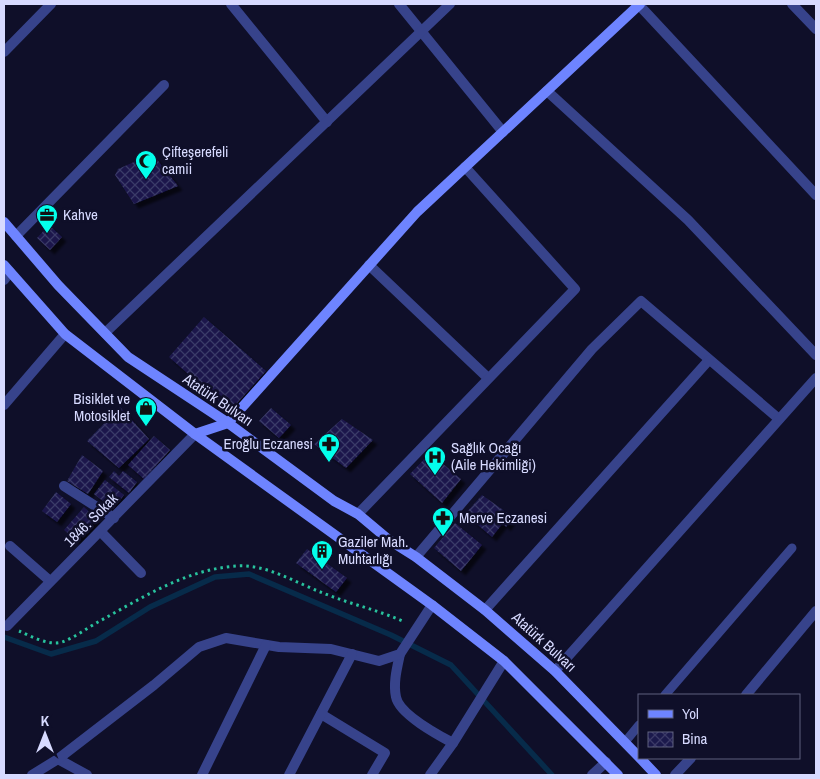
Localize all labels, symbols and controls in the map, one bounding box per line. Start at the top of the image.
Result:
place label: Çifteşerefeli camii [162,141,228,179]
mosque icon: Çifteşerefeli camii [134,149,158,180]
office icon: Kahve [35,203,59,234]
place label: Kahve [63,204,98,225]
street label: Atatürk Bulvarı [178,368,258,431]
place label: Bisiklet ve Motosiklet [73,388,131,426]
shop icon: Bisiklet ve Motosiklet [134,396,158,427]
pharmacy icon: Eroğlu Eczanesi [317,432,341,463]
place label: Eroğlu Eczanesi [223,433,313,454]
place label: Sağlık Ocağı (Aile Hekimliği) [451,437,536,475]
hospital icon: Sağlık Ocağı (Aile Hekimliği) [423,445,447,476]
street label: 1846. Sokak [59,487,123,551]
pharmacy icon: Merve Eczanesi [431,506,455,537]
place label: Merve Eczanesi [459,507,547,528]
place label: Gaziler Mah. Muhtarlığı [338,531,408,569]
building icon: Gaziler Mah. Muhtarlığı [310,539,334,570]
street label: Atatürk Bulvarı [507,606,581,676]
legend [638,694,800,759]
text: Yol [682,703,699,724]
north arrow [20,709,70,759]
text: K [41,712,50,730]
text: Bina [682,728,707,749]

